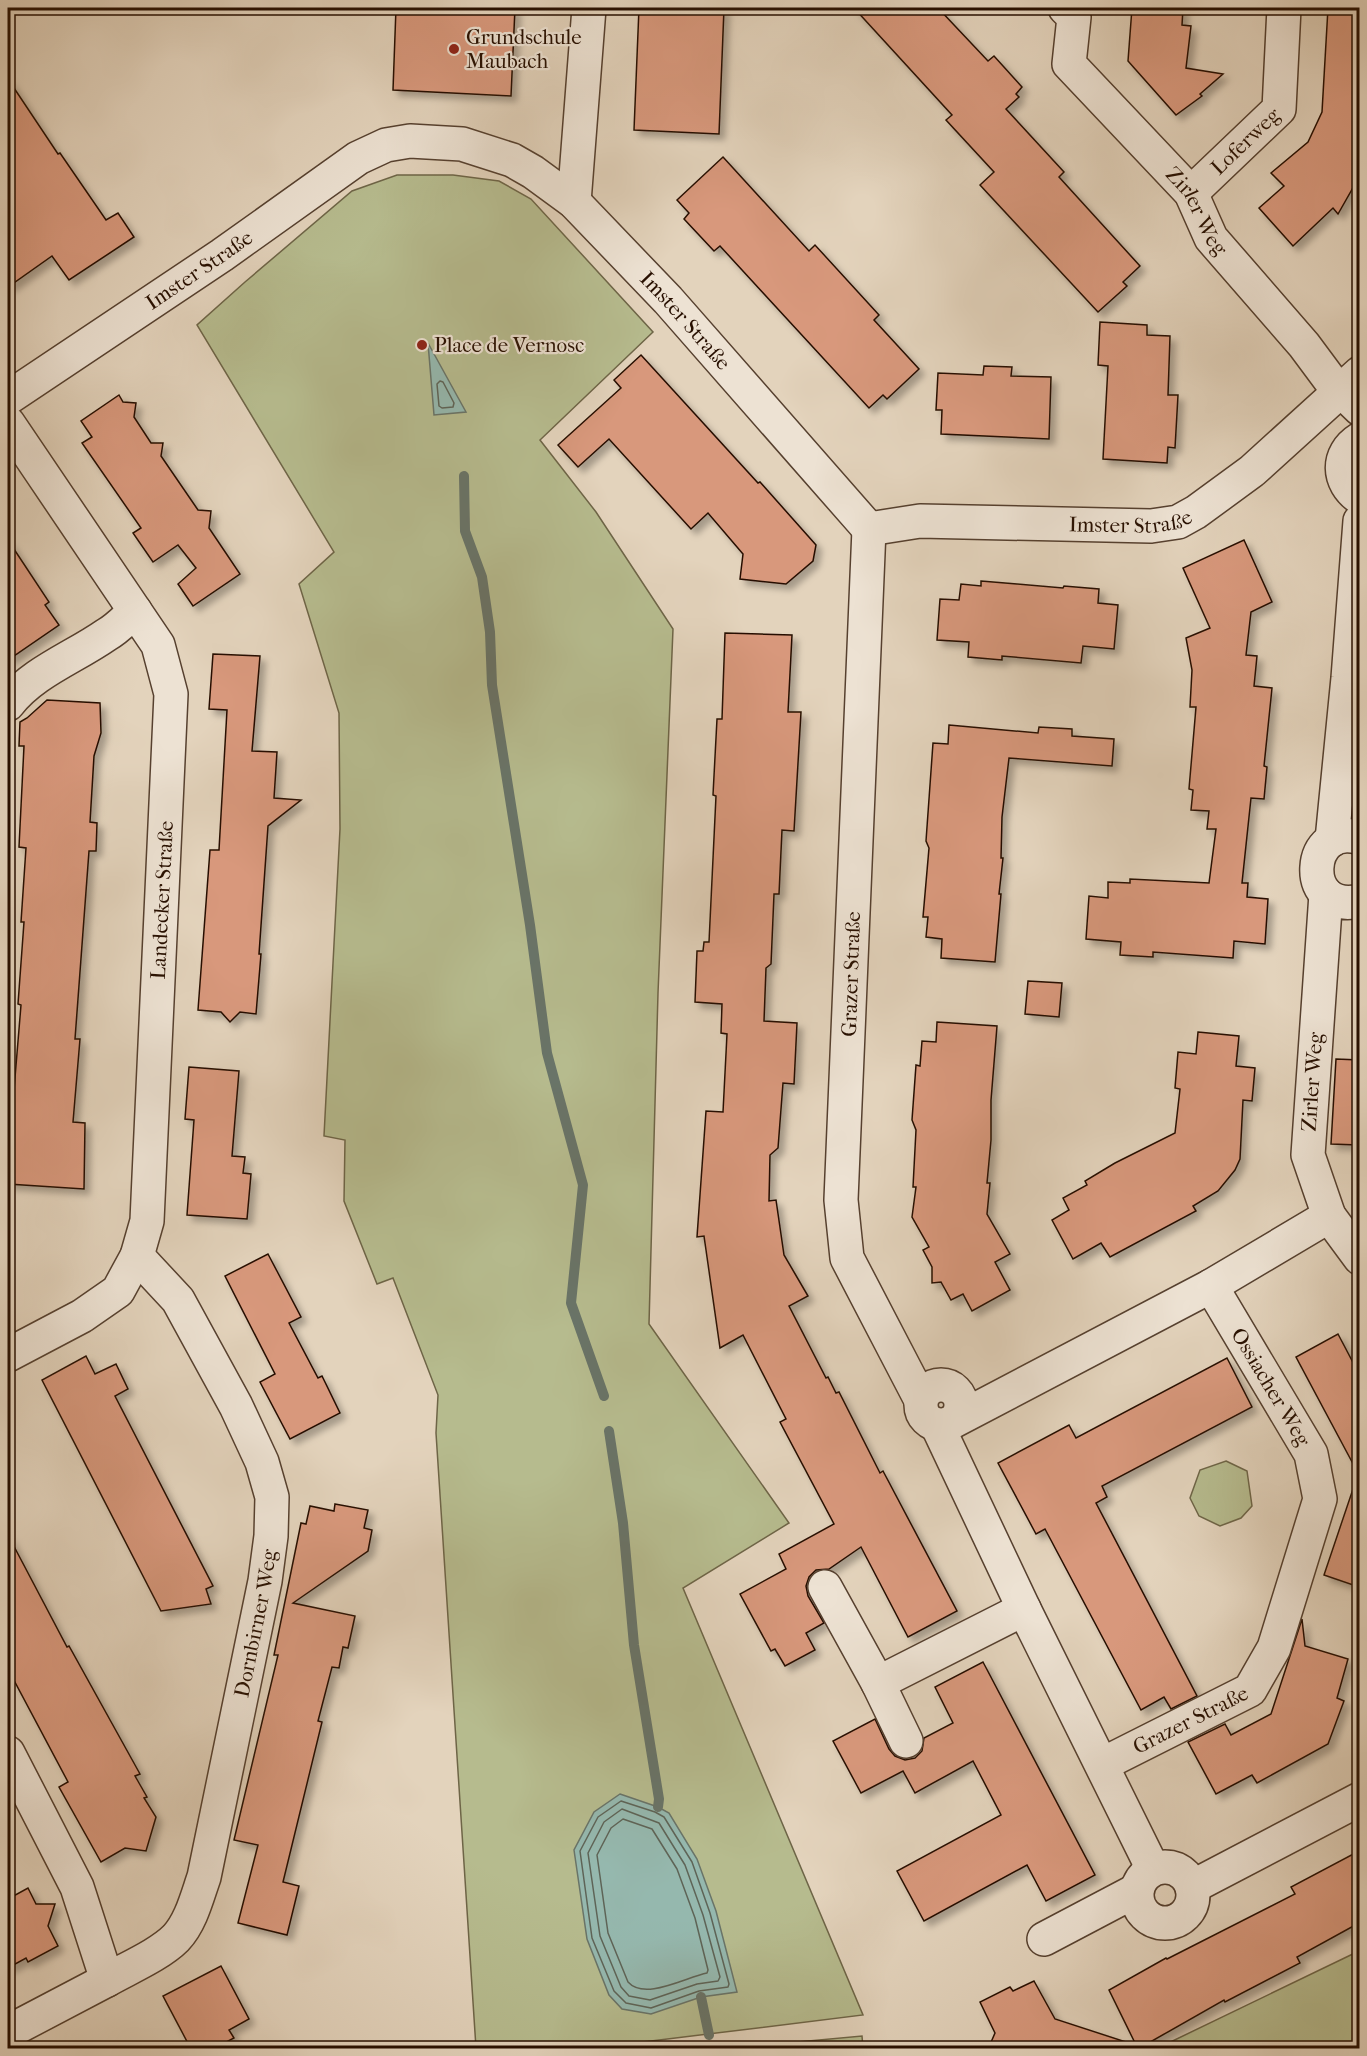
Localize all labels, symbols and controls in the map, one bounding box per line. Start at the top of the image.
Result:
place label: Grundschule Maubach [466,25,582,73]
marker: Grundschule Maubach [447,42,461,56]
street label: Loferweg [1206,102,1285,180]
street label: Zirler Weg [1161,162,1233,261]
street label: Imster Straße [141,225,257,315]
street label: Imster Straße [635,267,736,375]
place label: Place de Vernosc [434,333,584,357]
marker: Place de Vernosc [415,338,429,352]
street label: Imster Straße [1069,505,1196,538]
street label: Landecker Straße [146,820,178,980]
street label: Grazer Straße [837,911,865,1037]
street label: Zirler Weg [1297,1031,1327,1132]
street label: Ossiacher Weg [1226,1324,1316,1451]
street label: Dornbirner Weg [229,1547,281,1699]
street label: Grazer Straße [1129,1681,1252,1759]

